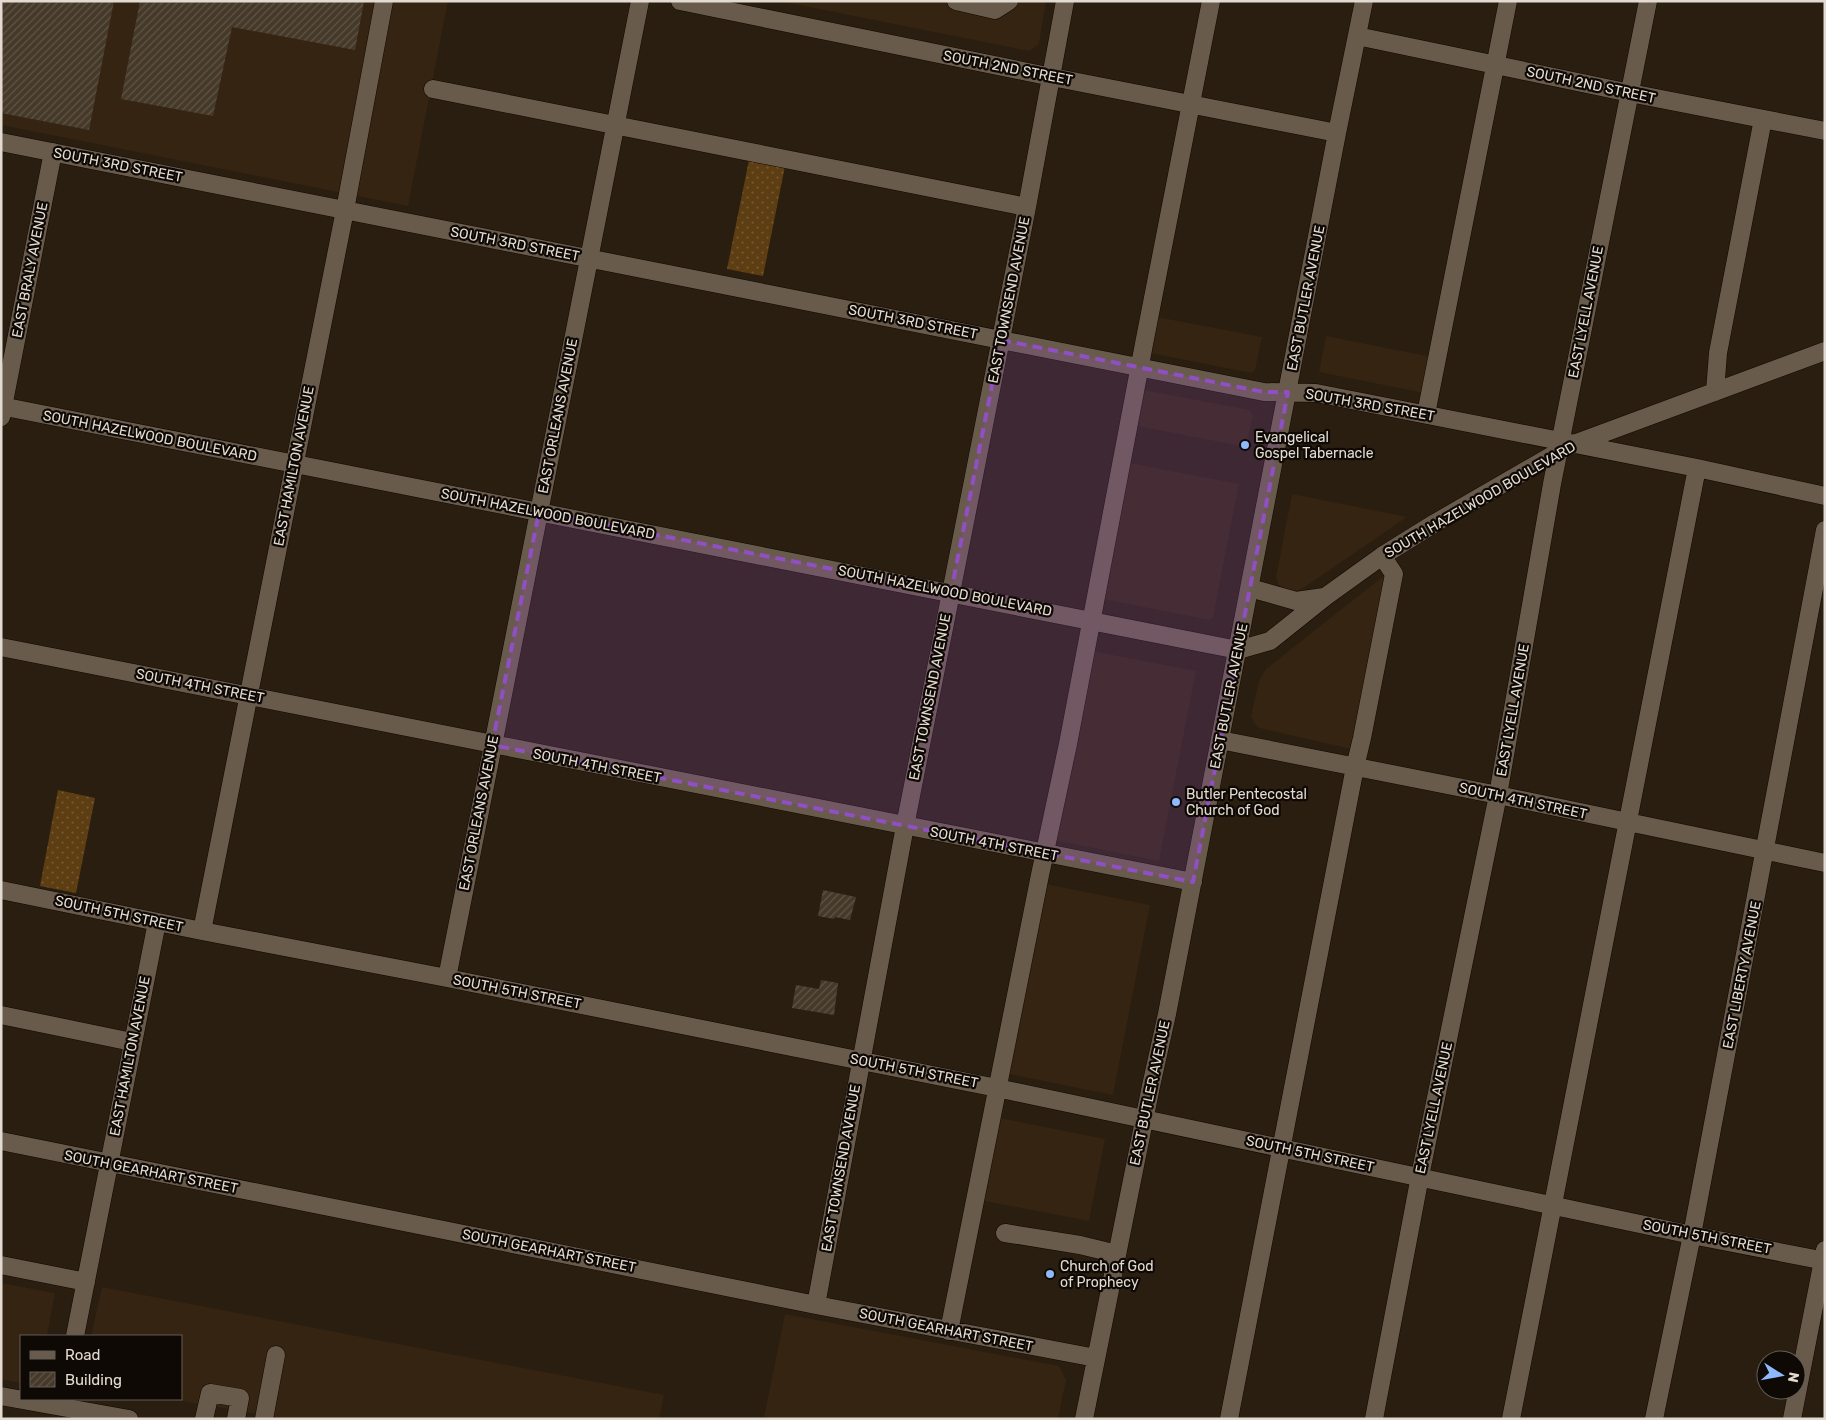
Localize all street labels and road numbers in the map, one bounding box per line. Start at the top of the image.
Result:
street label: SOUTH 2ND STREET [942,47,1074,89]
street label: SOUTH 2ND STREET [1525,63,1657,107]
street label: SOUTH 3RD STREET [52,144,184,186]
street label: EAST BRALY AVENUE [9,201,51,339]
street label: EAST TOWNSEND AVENUE [984,215,1034,385]
street label: SOUTH 3RD STREET [449,223,581,265]
street label: EAST BUTLER AVENUE [1284,224,1328,372]
street label: EAST LYELL AVENUE [1565,244,1607,380]
street label: SOUTH 3RD STREET [847,301,979,343]
street label: EAST ORLEANS AVENUE [535,337,581,495]
street label: EAST HAMILTON AVENUE [270,385,318,547]
street label: SOUTH 3RD STREET [1304,385,1436,425]
street label: SOUTH HAZELWOOD BOULEVARD [41,407,259,465]
street label: SOUTH HAZELWOOD BOULEVARD [1381,438,1579,562]
street label: SOUTH HAZELWOOD BOULEVARD [439,485,657,543]
street label: SOUTH HAZELWOOD BOULEVARD [836,562,1054,620]
street label: EAST TOWNSEND AVENUE [905,612,955,782]
street label: EAST BUTLER AVENUE [1207,622,1251,770]
street label: EAST LYELL AVENUE [1493,642,1533,778]
street label: SOUTH 4TH STREET [134,665,266,707]
street label: EAST ORLEANS AVENUE [456,734,502,892]
street label: SOUTH 4TH STREET [531,745,663,787]
street label: SOUTH 4TH STREET [1457,779,1589,823]
street label: SOUTH 4TH STREET [928,823,1060,865]
street label: SOUTH 5TH STREET [53,892,185,936]
street label: EAST LIBERTY AVENUE [1719,900,1765,1050]
street label: SOUTH 5TH STREET [451,971,583,1013]
street label: EAST HAMILTON AVENUE [106,975,154,1137]
street label: EAST BUTLER AVENUE [1126,1019,1174,1167]
street label: EAST LYELL AVENUE [1412,1041,1456,1175]
street label: SOUTH 5TH STREET [848,1050,980,1092]
street label: EAST TOWNSEND AVENUE [818,1083,864,1253]
street label: SOUTH 5TH STREET [1244,1132,1376,1176]
street label: SOUTH GEARHART STREET [63,1147,239,1197]
street label: SOUTH 5TH STREET [1641,1216,1773,1258]
street label: SOUTH GEARHART STREET [461,1226,637,1276]
street label: SOUTH GEARHART STREET [858,1305,1034,1355]

